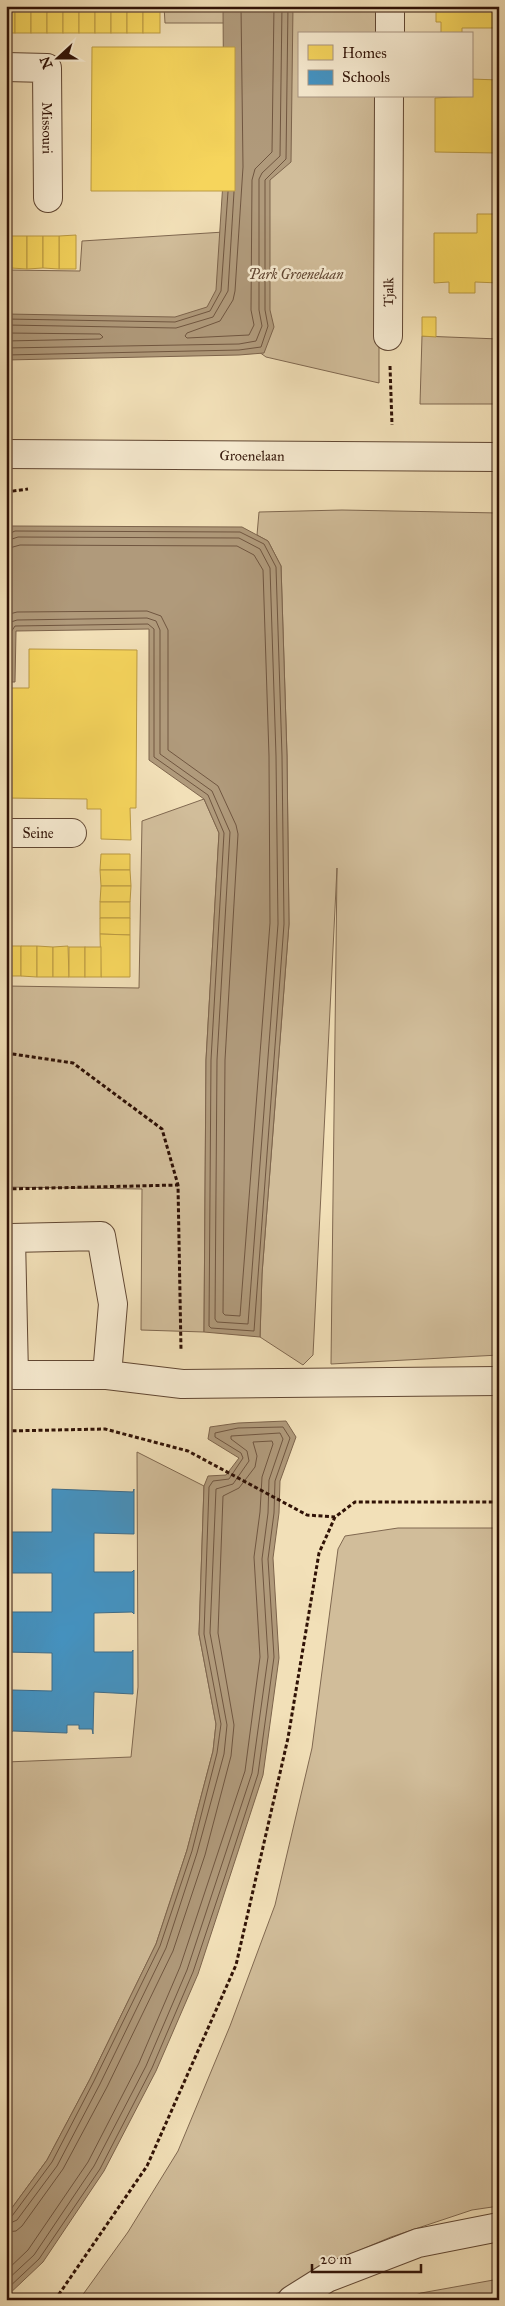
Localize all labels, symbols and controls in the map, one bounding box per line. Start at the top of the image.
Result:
north arrow [32,32,82,82]
legend [298,32,472,98]
text: Homes [342,44,387,62]
text: N [36,54,56,71]
text: Schools [342,68,390,86]
street label: Missouri [38,102,56,154]
park label: Park Groenelaan [248,266,344,283]
street label: Tjalk [380,277,397,307]
street label: Groenelaan [219,447,285,465]
street label: Seine [22,825,54,842]
scale bar [312,2241,421,2273]
text: 20 m [320,2250,352,2268]

